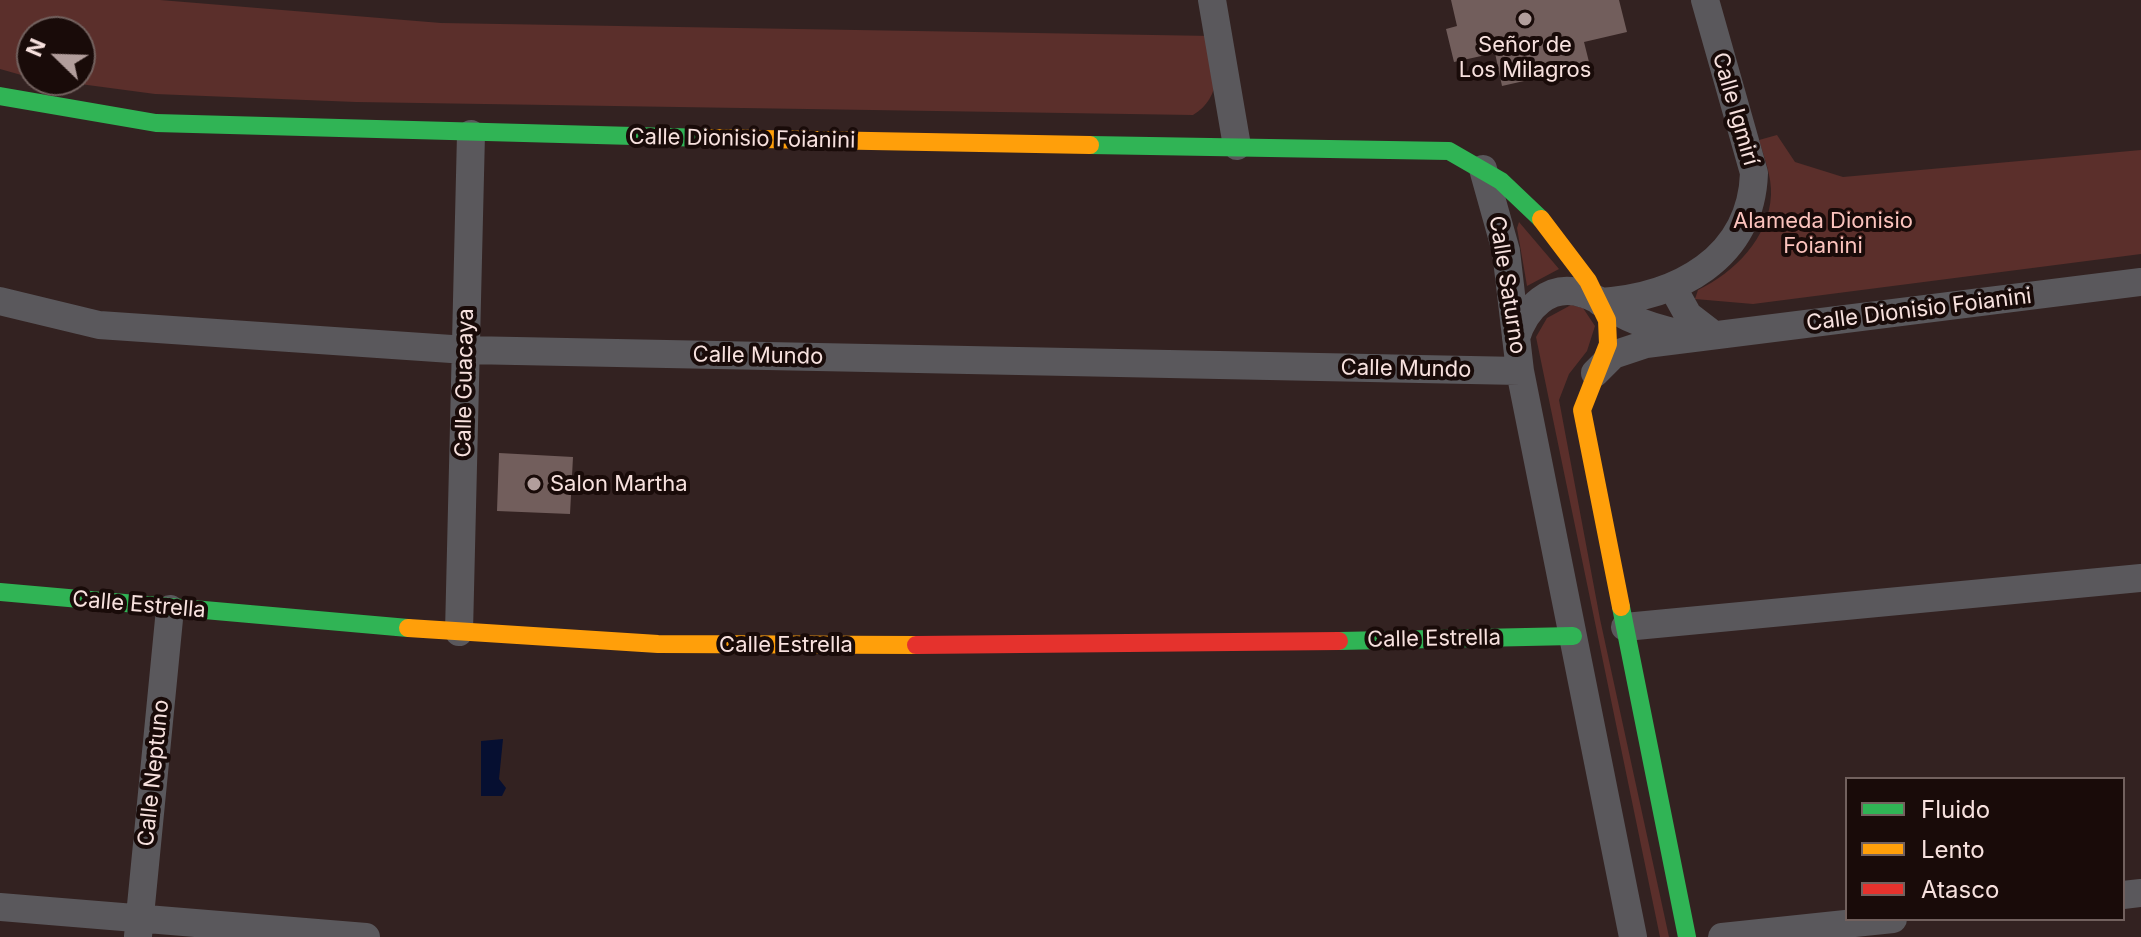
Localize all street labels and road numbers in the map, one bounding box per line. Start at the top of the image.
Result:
street label: Calle Igmirí [1706,50,1764,168]
street label: Calle Dionisio Foianini [628,124,856,154]
street label: Calle Saturno [1483,214,1531,356]
street label: Calle Dionisio Foianini [1805,283,2033,337]
street label: Calle Guacaya [450,308,480,458]
street label: Calle Mundo [692,342,824,370]
street label: Calle Mundo [1340,355,1472,383]
street label: Calle Estrella [71,586,207,624]
street label: Calle Estrella [1367,625,1501,653]
street label: Calle Estrella [719,632,853,658]
street label: Calle Neptuno [133,698,175,848]

